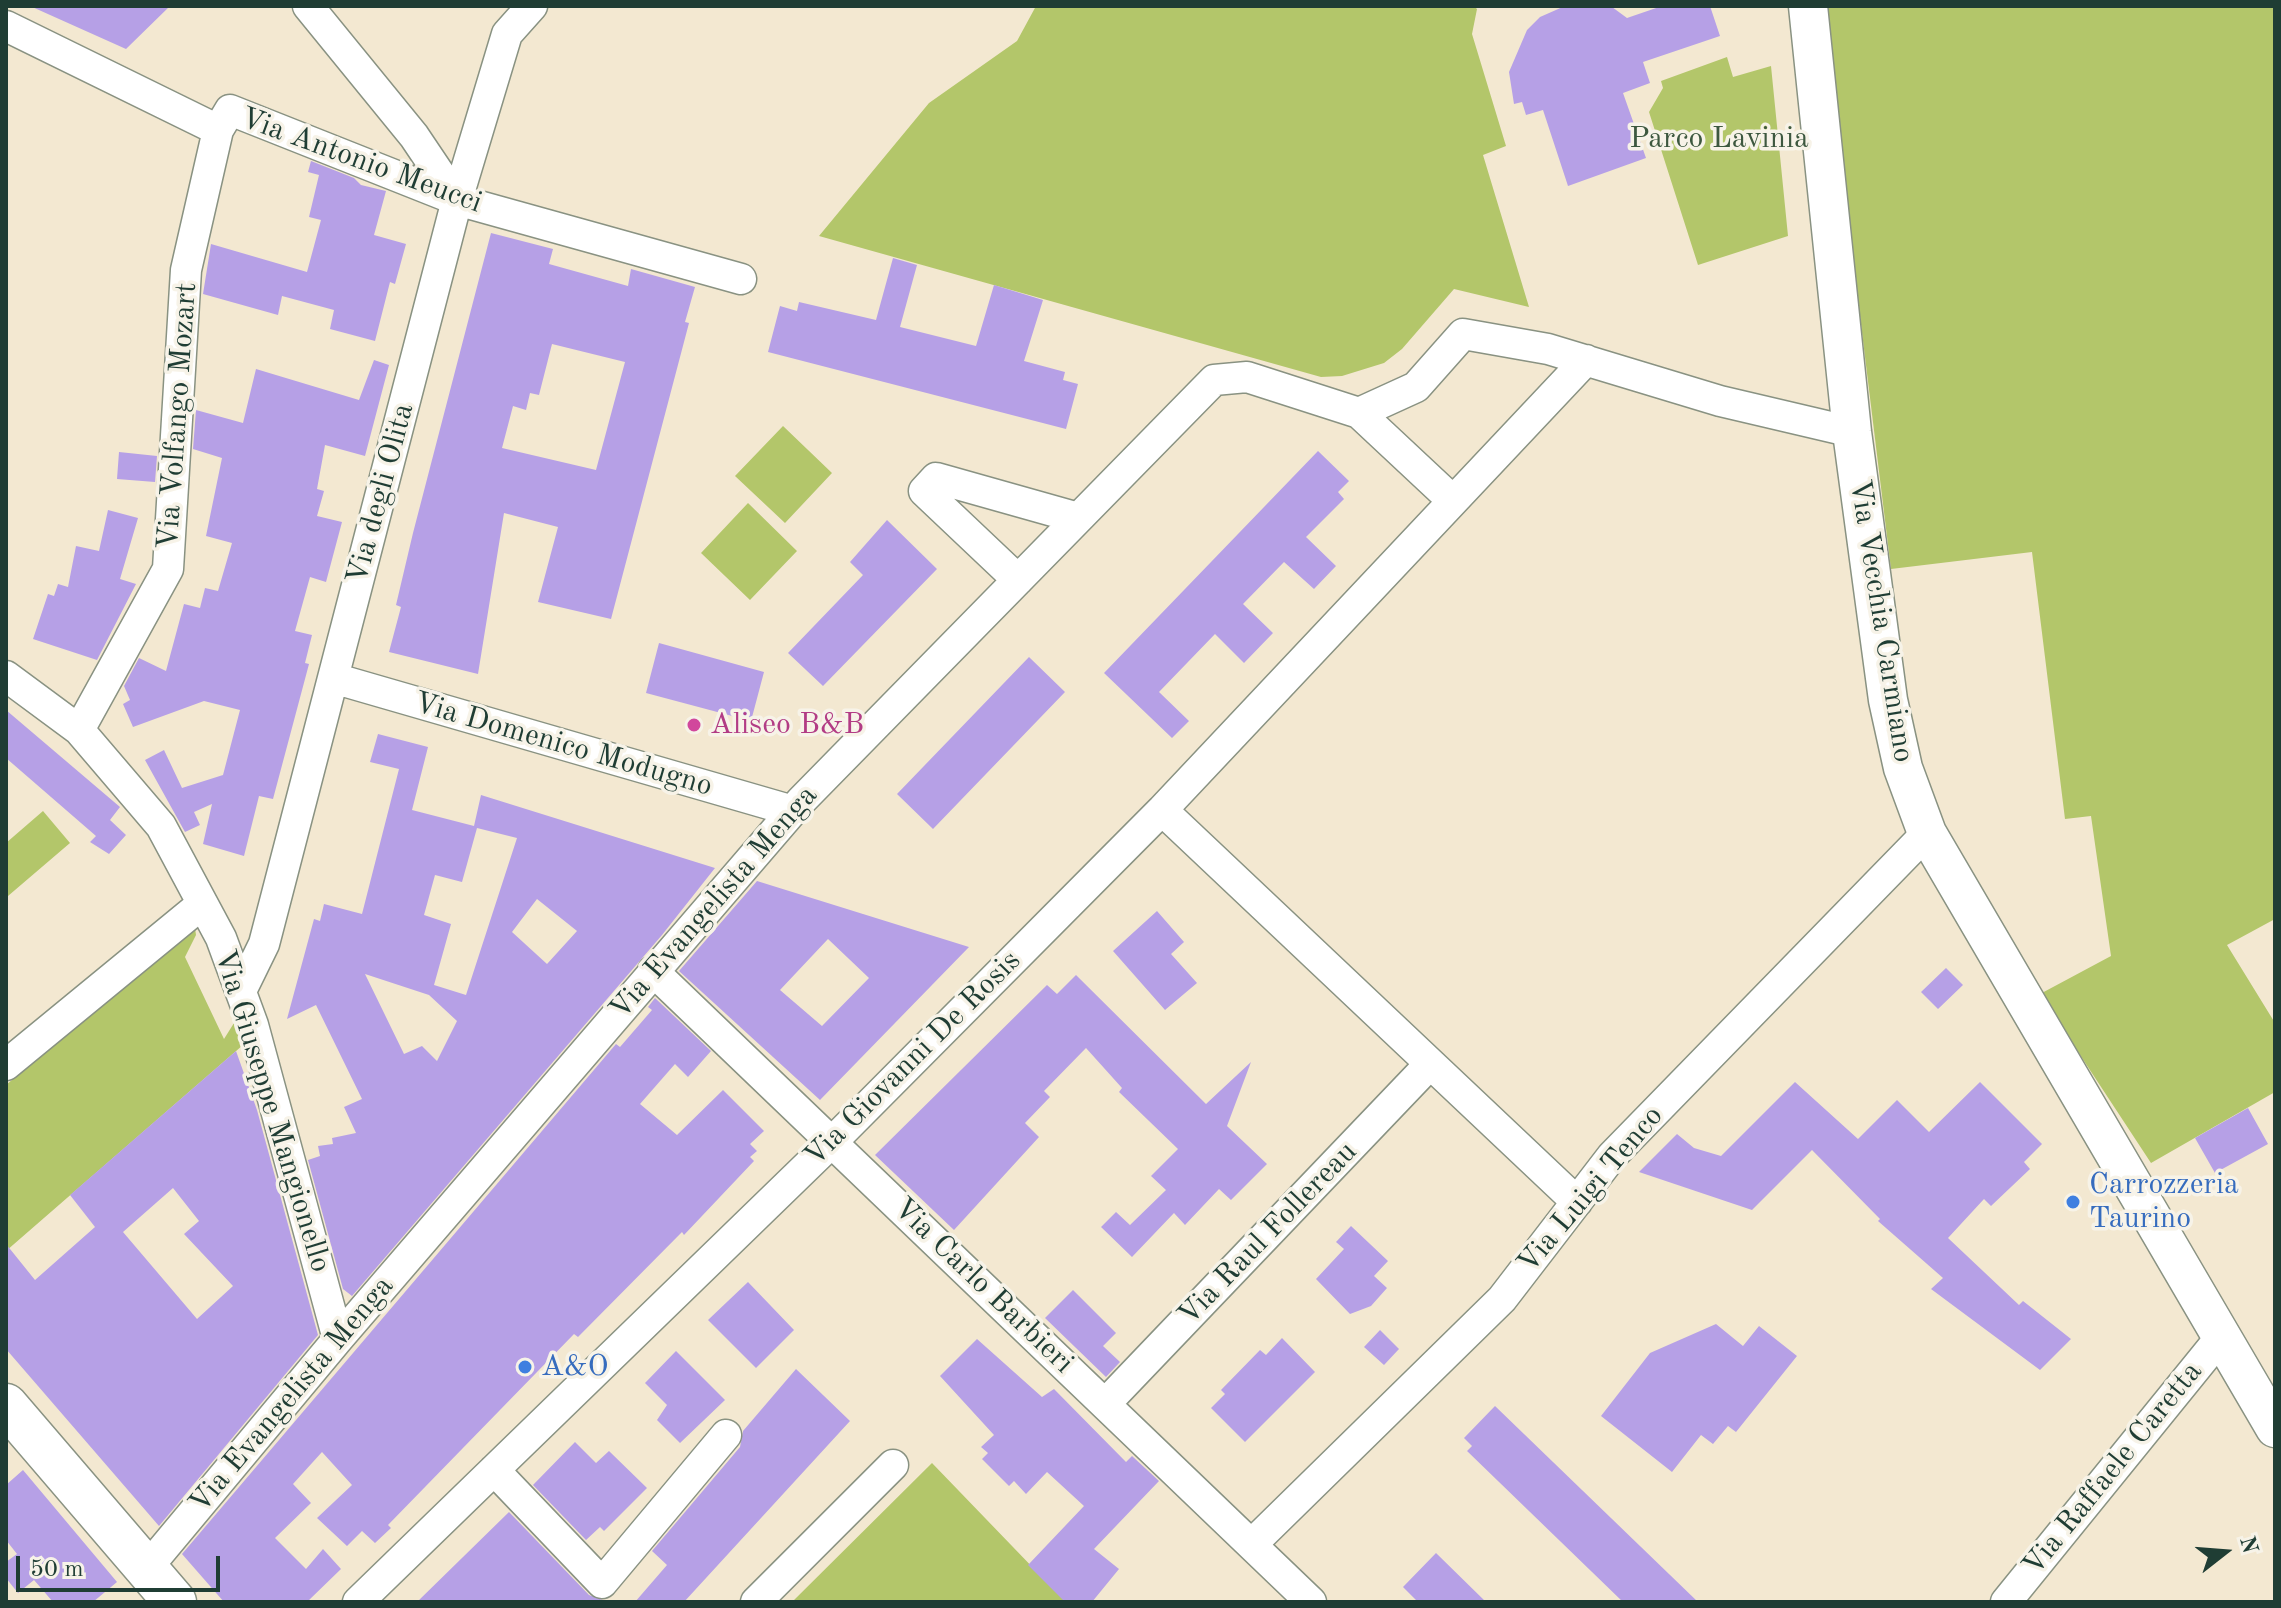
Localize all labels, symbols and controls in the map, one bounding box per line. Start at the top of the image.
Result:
street label: Via Antonio Meucci [235,101,487,221]
park label: Parco Lavinia [1629,121,1809,157]
street label: Via Volfango Mozart [151,281,205,551]
street label: Via degli Olita [340,400,422,588]
street label: Via Vecchia Carmiano [1841,477,1921,765]
street label: Via Domenico Modugno [410,685,716,805]
place label: Aliseo B&B [710,707,864,743]
marker: Aliseo B&B [685,716,703,734]
street label: Via Evangelista Menga [602,778,826,1028]
street label: Via Giovanni De Rosis [797,943,1029,1175]
street label: Via Giuseppe Mangionello [206,945,338,1277]
street label: Via Luigi Tenco [1511,1099,1671,1281]
street label: Via Raul Follereau [1171,1134,1365,1334]
place label: Carrozzeria Taurino [2089,1167,2239,1238]
street label: Via Carlo Barbieri [885,1191,1081,1381]
marker: Carrozzeria Taurino [2064,1193,2082,1211]
street label: Via Evangelista Menga [182,1269,402,1521]
place label: A&O [541,1349,608,1385]
street label: Via Raffaele Caretta [2016,1355,2210,1583]
marker: A&O [516,1358,534,1376]
north arrow [2185,1512,2265,1592]
text: N [2235,1534,2261,1556]
scale bar [20,1540,224,1590]
text: 50 m [30,1558,84,1582]

